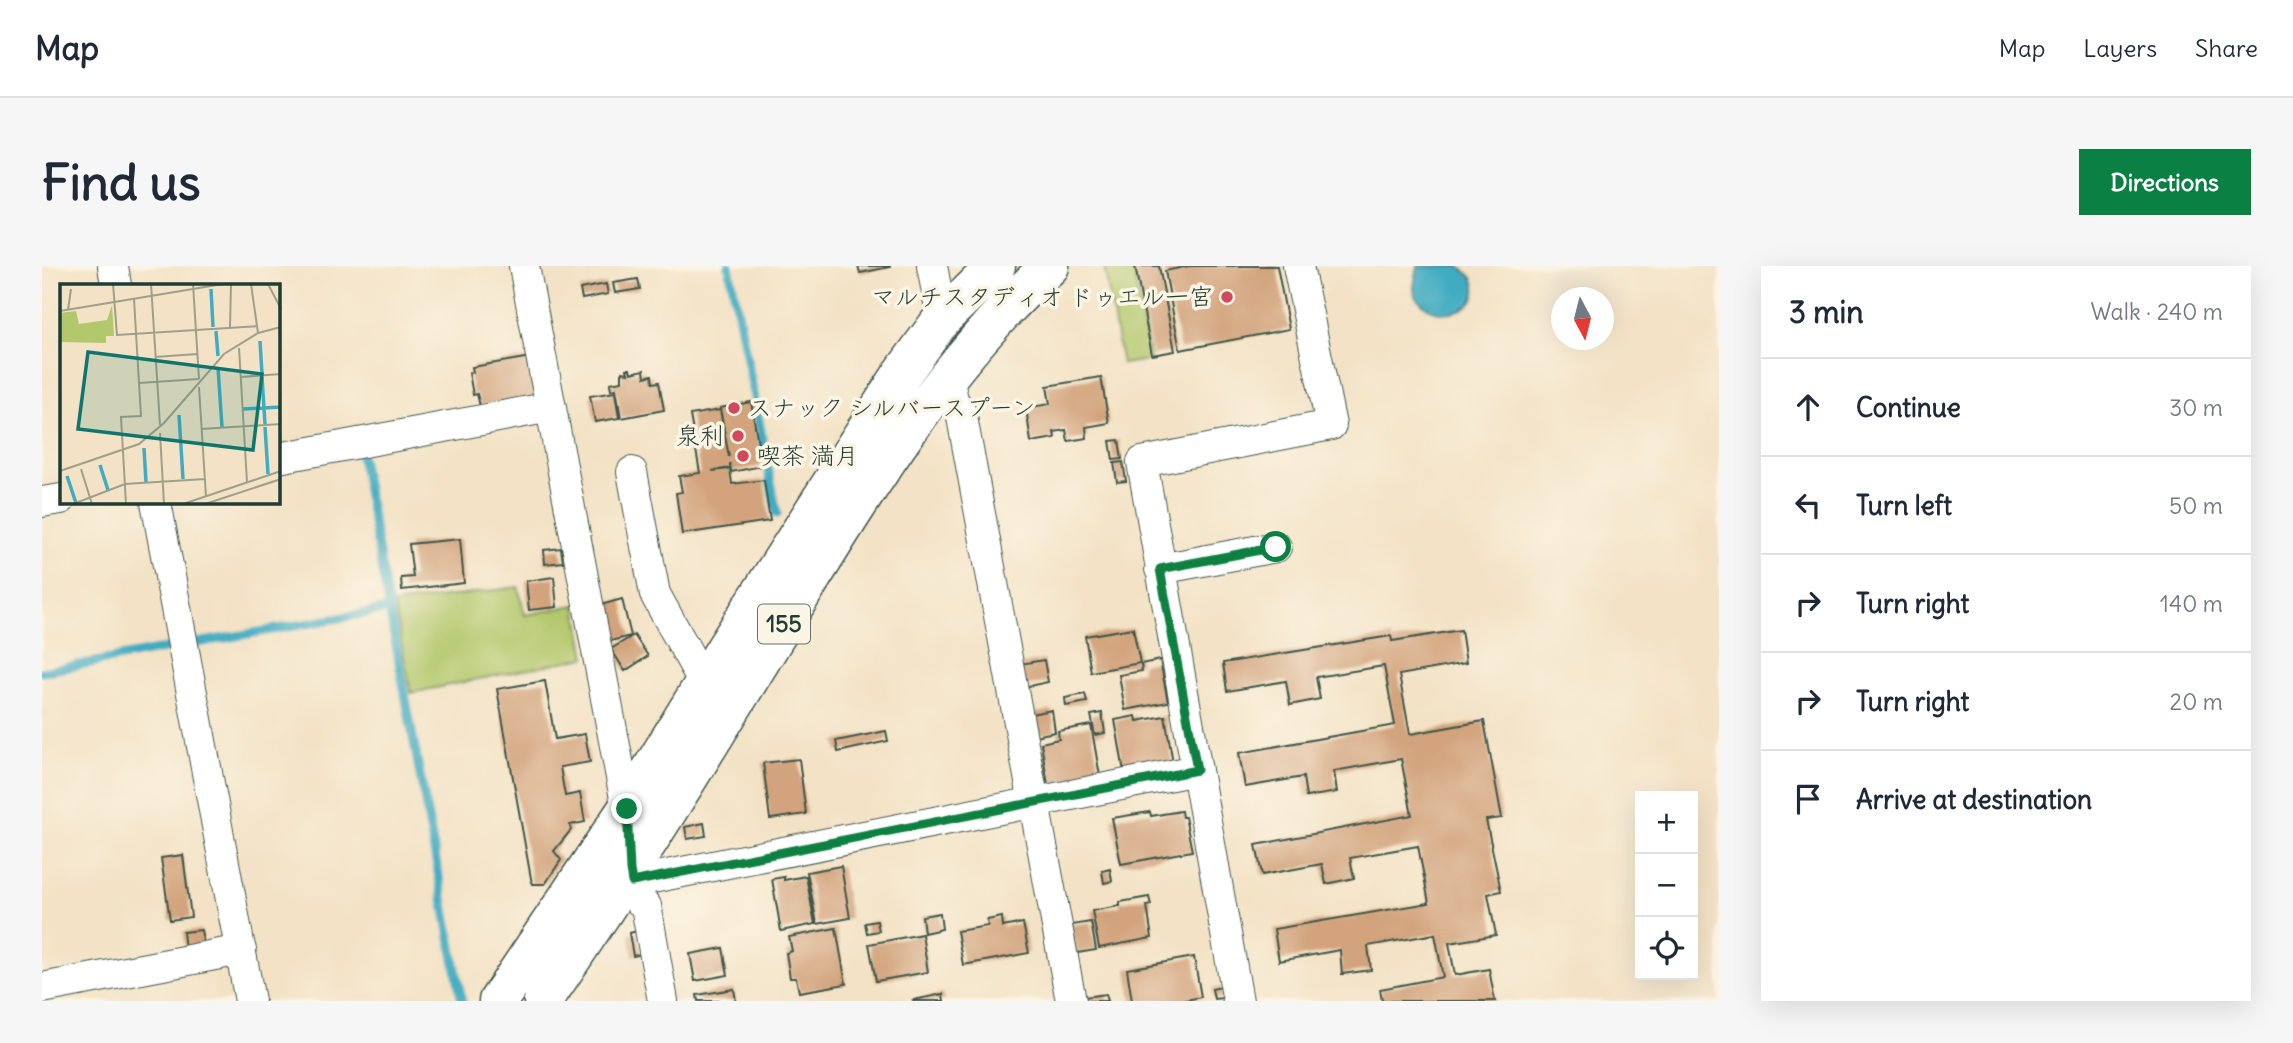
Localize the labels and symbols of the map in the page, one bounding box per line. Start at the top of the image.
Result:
place label: マルチスタディオ ドゥエル一宮 [871,281,1213,311]
inset map [60,284,280,504]
north arrow [1551,287,1614,350]
marker: マルチスタディオ ドゥエル一宮 [1219,289,1235,305]
place label: スナック シルバースプーン [748,392,1035,422]
marker: スナック シルバースプーン [726,400,742,416]
place label: 泉利 [676,420,724,450]
marker: 泉利 [730,428,746,444]
place label: 喫茶 満月 [757,440,859,470]
marker: 喫茶 満月 [735,448,751,464]
route start [1260,531,1291,562]
road number: 155 [758,604,810,644]
route end [611,793,642,824]

